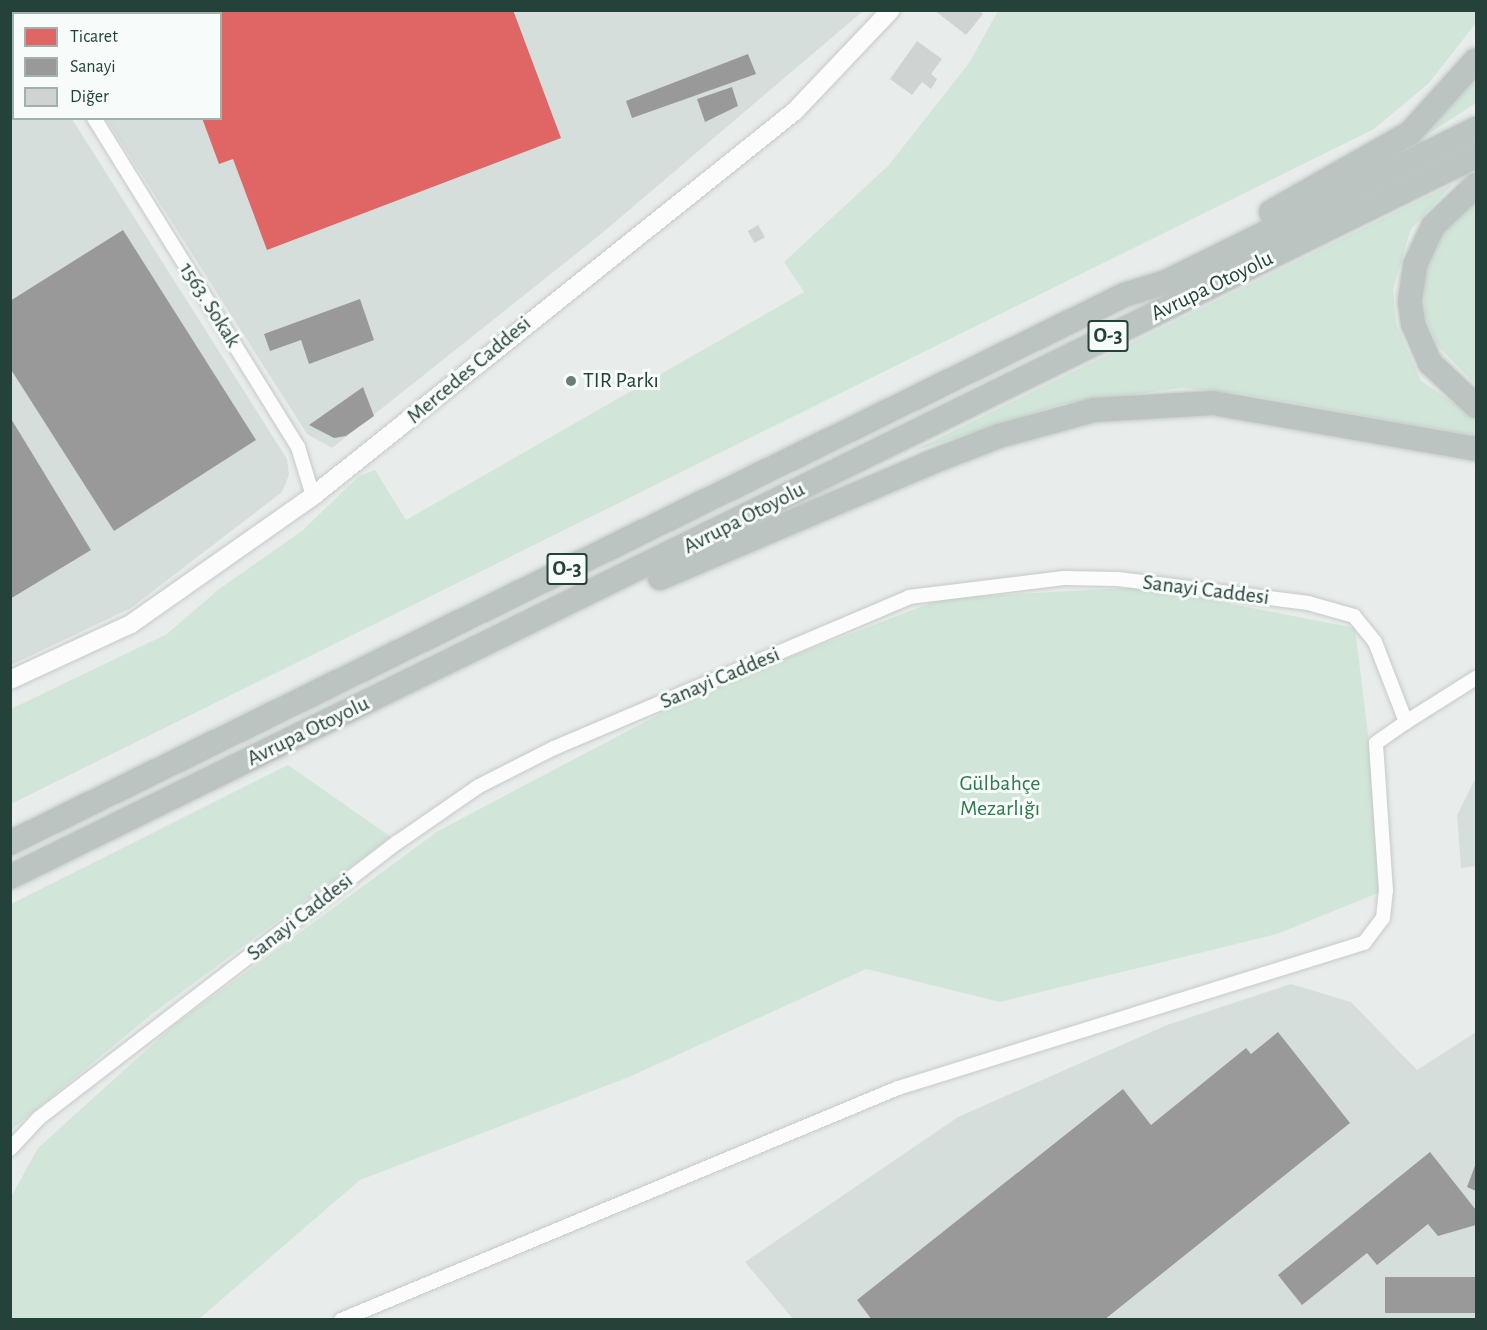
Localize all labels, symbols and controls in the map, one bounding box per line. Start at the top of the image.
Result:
legend [12,12,222,120]
text: Ticaret [70,28,118,46]
text: Sanayi [70,58,116,76]
text: Diğer [70,88,109,106]
street label: Avrupa Otoyolu [1147,245,1277,327]
street label: 1563. Sokak [174,258,246,352]
street label: Mercedes Caddesi [402,310,536,430]
road number: O-3 [1087,318,1129,354]
place label: TIR Parkı [583,368,659,394]
marker: TIR Parkı [564,374,578,388]
street label: Avrupa Otoyolu [679,476,809,560]
road number: O-3 [546,551,588,587]
street label: Sanayi Caddesi [1141,569,1271,611]
street label: Sanayi Caddesi [656,641,784,715]
street label: Avrupa Otoyolu [243,690,373,772]
park label: Gülbahçe Mezarlığı [960,770,1040,822]
street label: Sanayi Caddesi [242,867,358,967]

